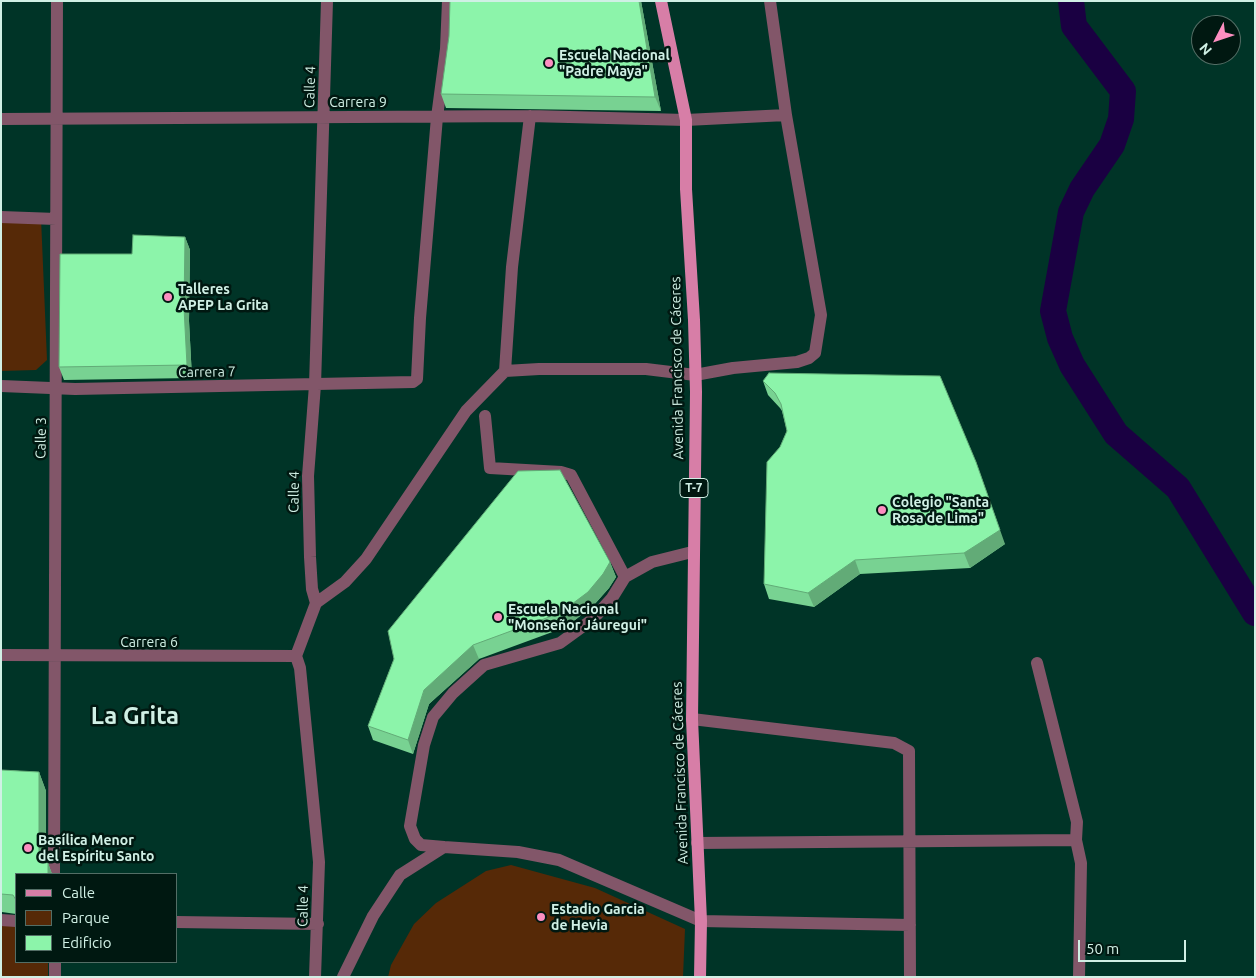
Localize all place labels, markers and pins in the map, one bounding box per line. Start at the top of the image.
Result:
place label: Escuela Nacional "Padre Maya" [559,47,670,80]
marker: Escuela Nacional "Padre Maya" [543,57,555,69]
place label: Talleres APEP La Grita [178,281,269,314]
marker: Talleres APEP La Grita [162,291,174,303]
place label: Colegio "Santa Rosa de Lima" [892,494,989,526]
marker: Colegio "Santa Rosa de Lima" [876,504,888,516]
place label: Escuela Nacional "Monseñor Jáuregui" [508,601,647,634]
marker: Escuela Nacional "Monseñor Jáuregui" [492,611,504,623]
place label: Basílica Menor del Espíritu Santo [38,832,155,864]
marker: Basílica Menor del Espíritu Santo [22,842,34,854]
place label: Estadio Garcia de Hevia [551,901,645,934]
marker: Estadio Garcia de Hevia [535,911,547,923]

